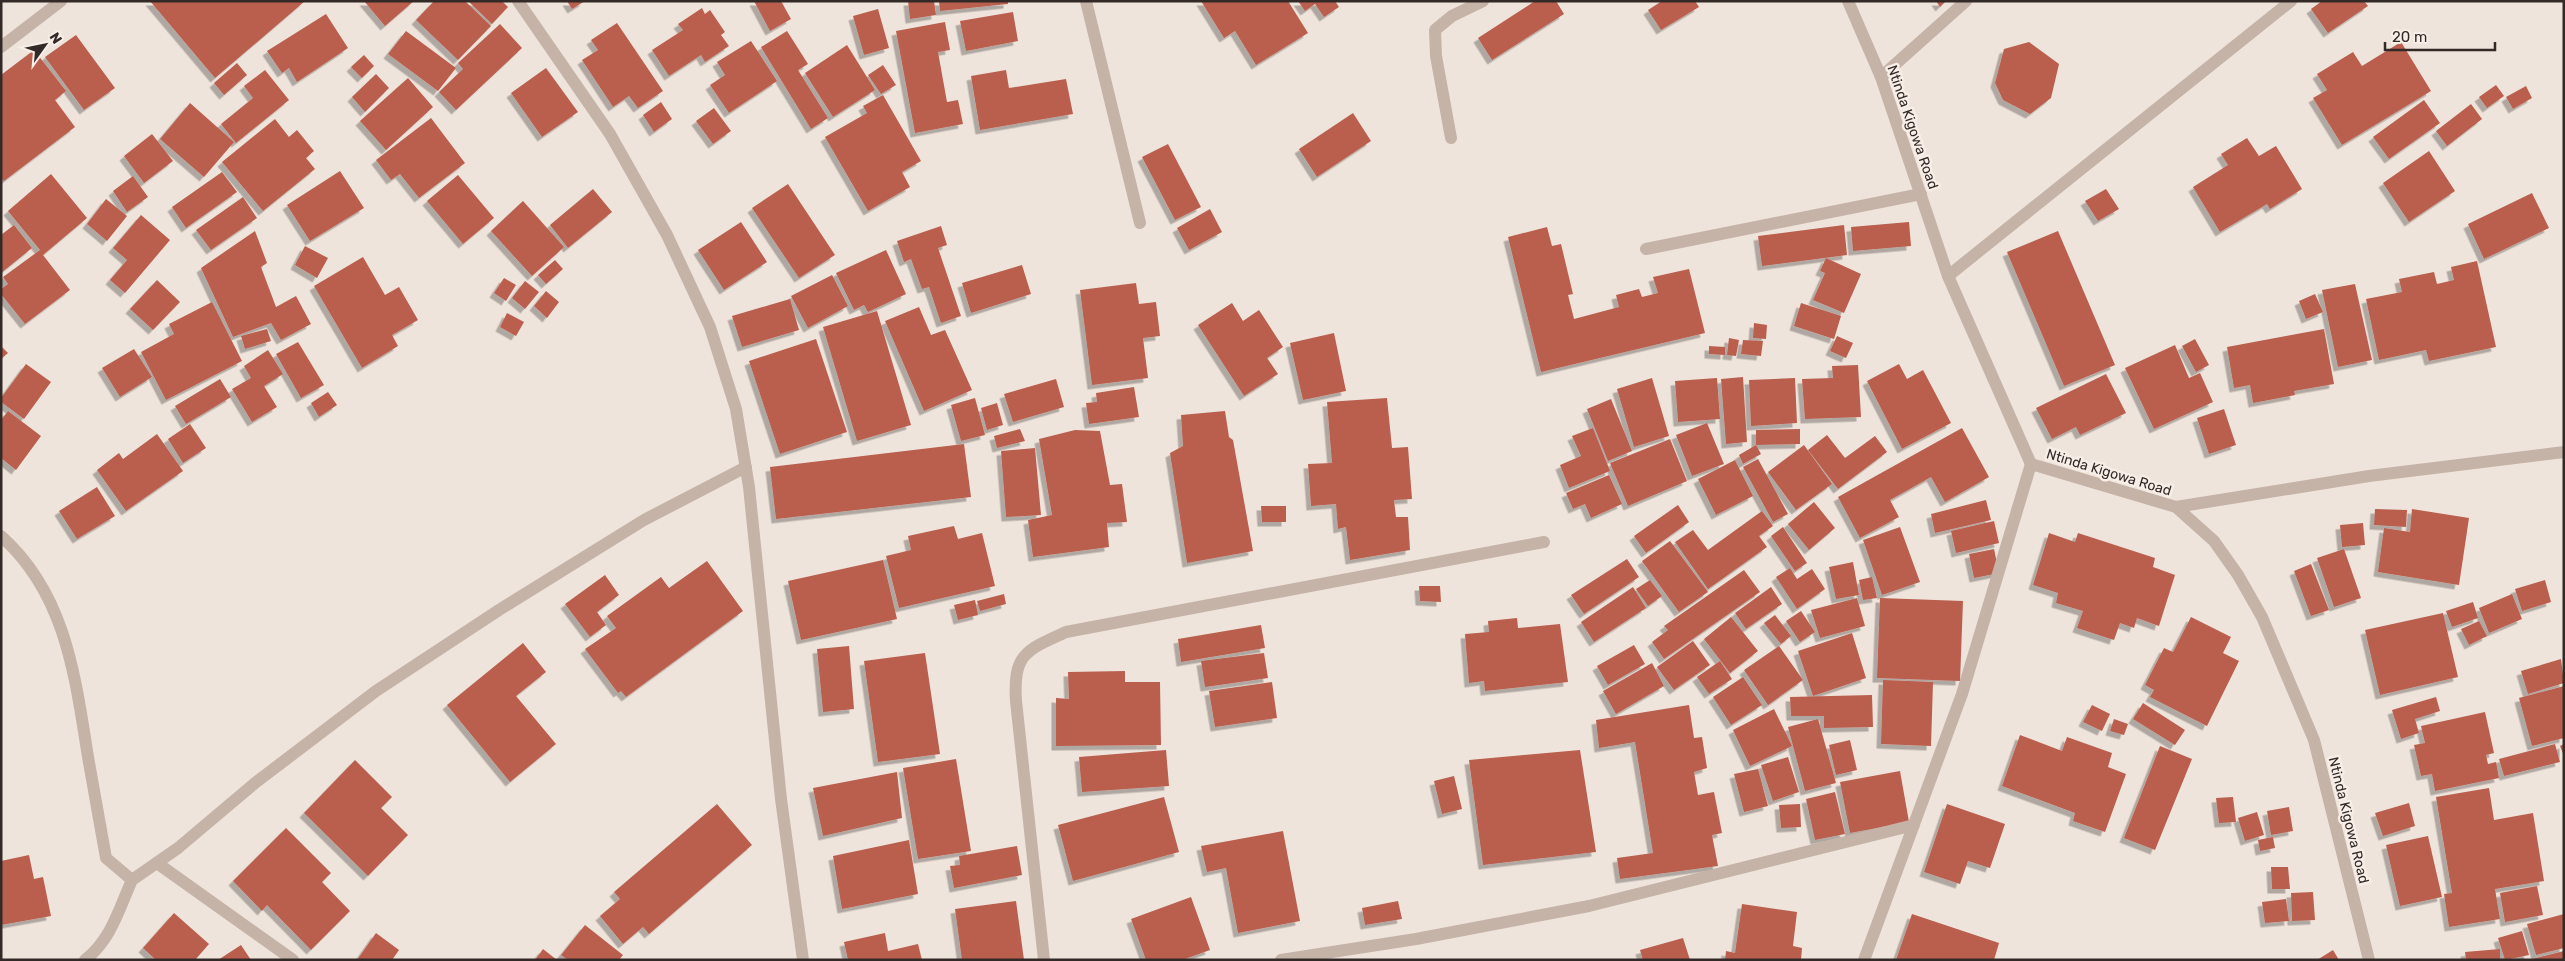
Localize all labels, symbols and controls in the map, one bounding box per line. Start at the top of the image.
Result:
north arrow [20,20,70,70]
scale bar [2385,20,2495,52]
text: 20 m [2392,28,2427,46]
text: N [46,29,65,47]
street label: Ntinda Kigowa Road [1883,63,1942,191]
street label: Ntinda Kigowa Road [2044,445,2173,500]
street label: Ntinda Kigowa Road [2325,755,2372,885]

